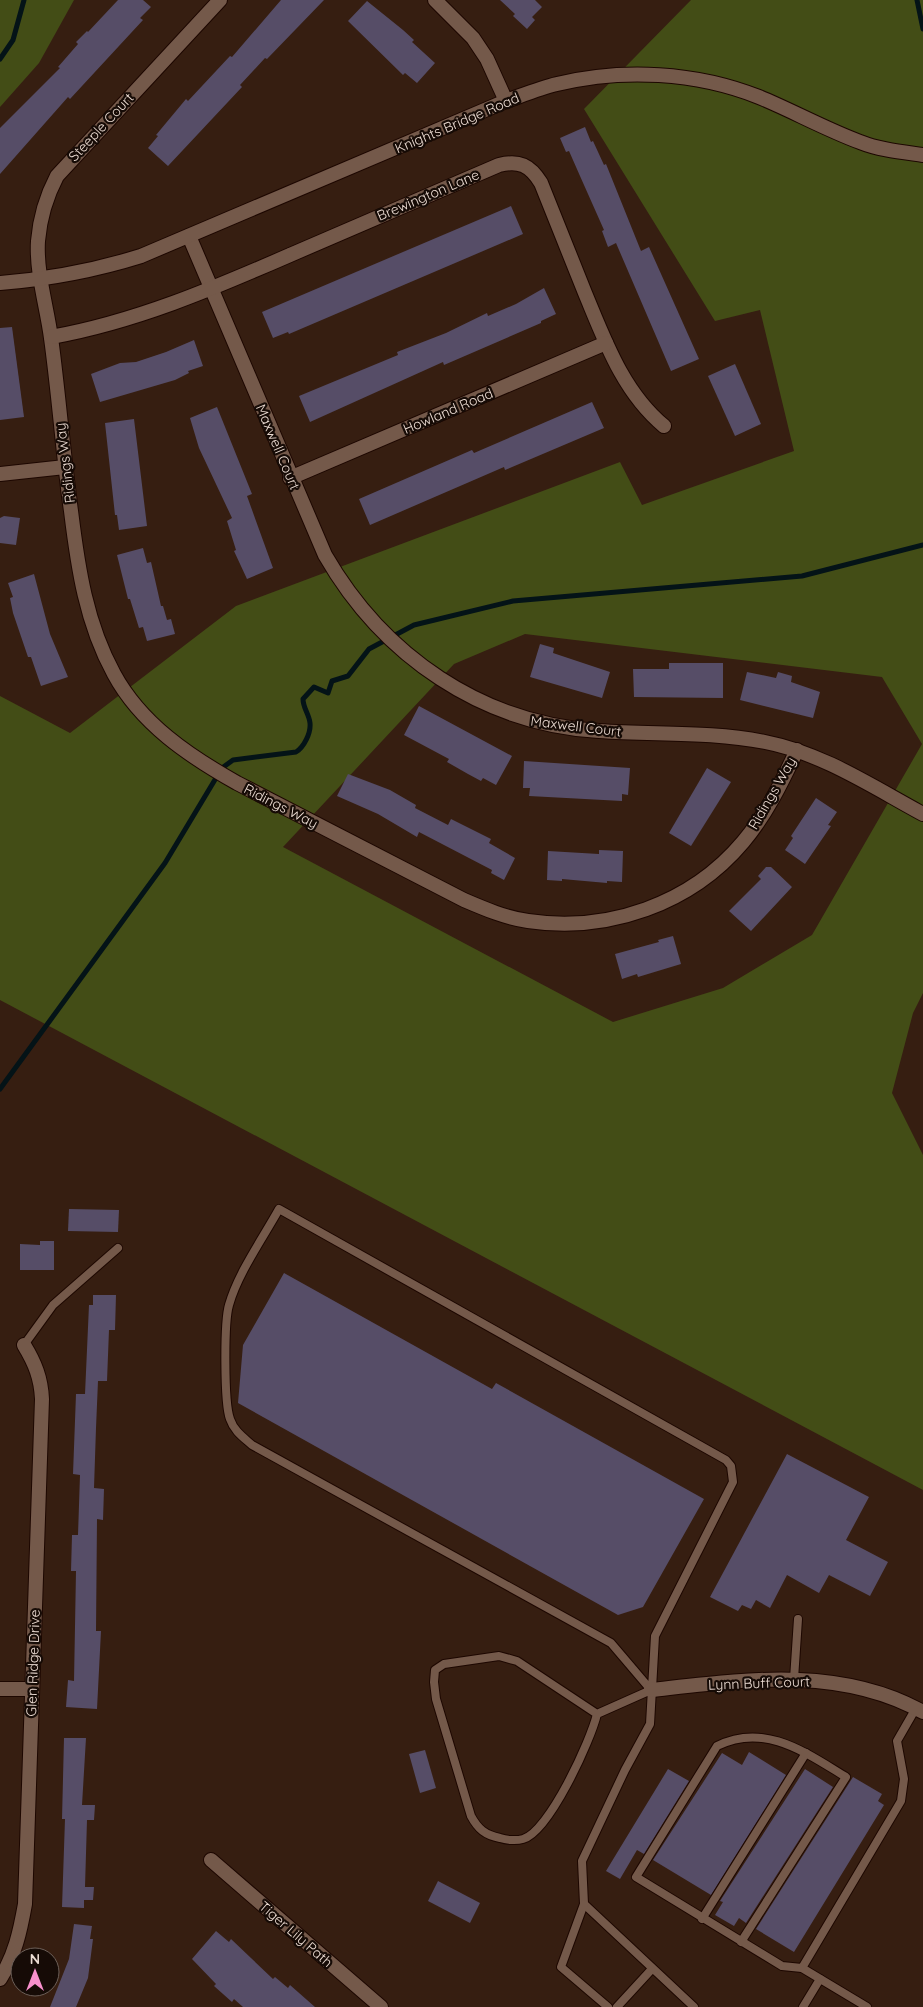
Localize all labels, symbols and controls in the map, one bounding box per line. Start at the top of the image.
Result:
street label: Steeple Court [65,89,138,165]
street label: Knights Bridge Road [392,89,522,157]
street label: Brewington Lane [374,165,482,225]
street label: Howland Road [400,384,496,438]
street label: Maxwell Court [252,401,304,493]
street label: Ridings Way [51,422,79,504]
street label: Maxwell Court [530,712,623,741]
street label: Ridings Way [744,754,800,832]
street label: Ridings Way [241,780,321,832]
street label: Glen Ridge Drive [22,1609,44,1717]
street label: Lynn Buff Court [708,1672,810,1694]
street label: Tiger Lily Path [255,1897,337,1971]
north arrow [10,1947,60,1997]
text: N [30,1950,40,1968]

